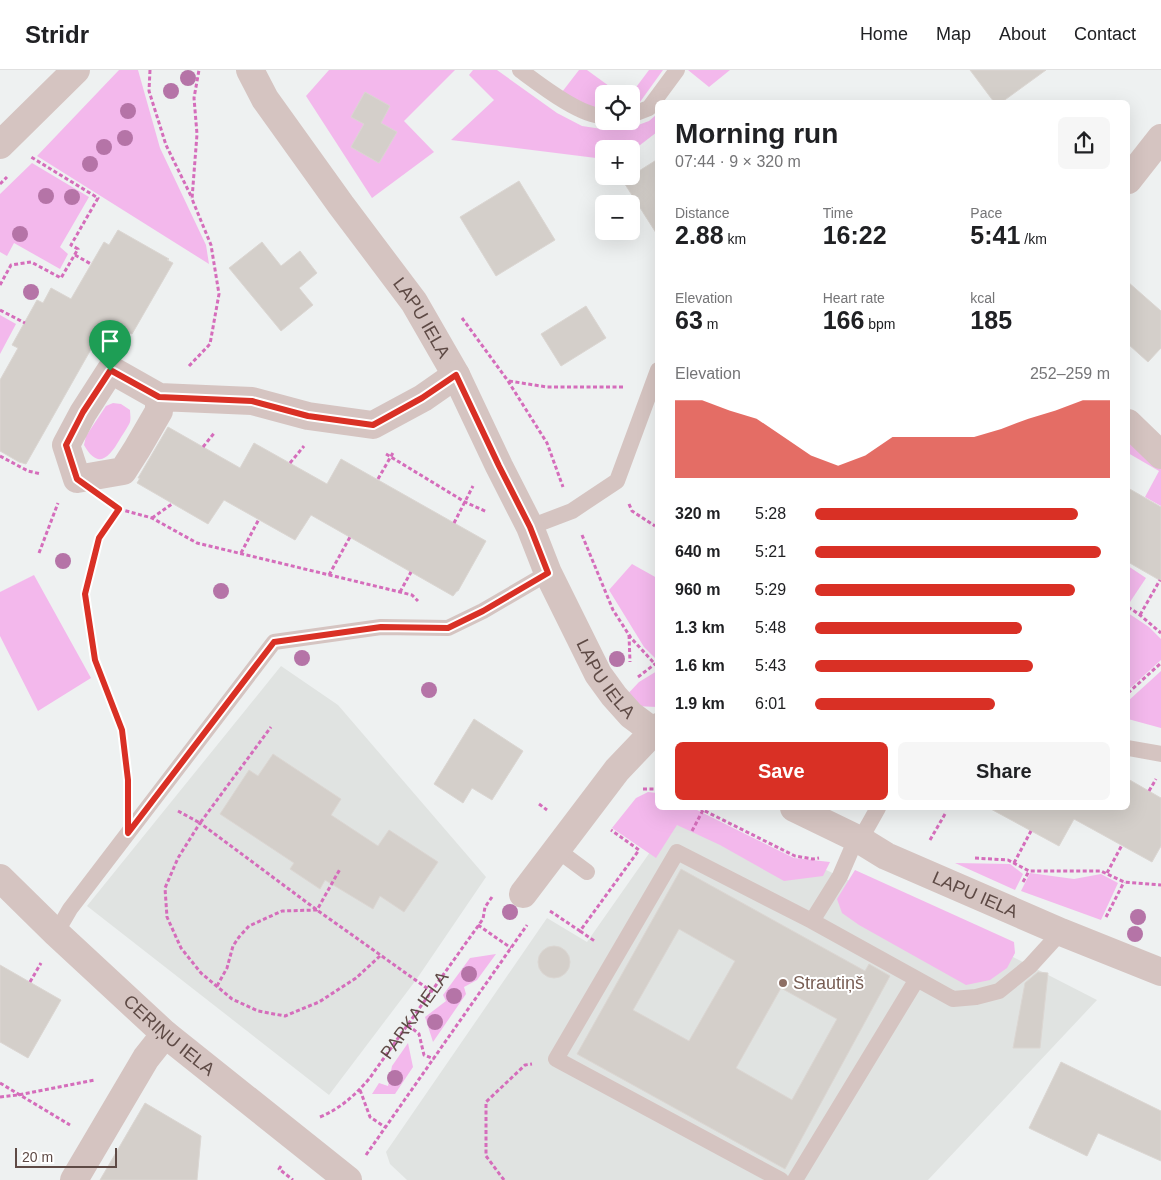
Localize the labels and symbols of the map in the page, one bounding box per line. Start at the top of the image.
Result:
street label: LAPU IELA [389,274,454,362]
pin [89,320,131,371]
street label: LAPU IELA [572,636,639,722]
street label: LAPU IELA [929,867,1021,922]
street label: PARKA IELA [377,967,452,1063]
place label: Strautiņš [793,973,864,993]
marker: Strautiņš [777,977,789,989]
street label: CERIŅU IELA [120,991,219,1080]
scale bar [15,1145,118,1168]

